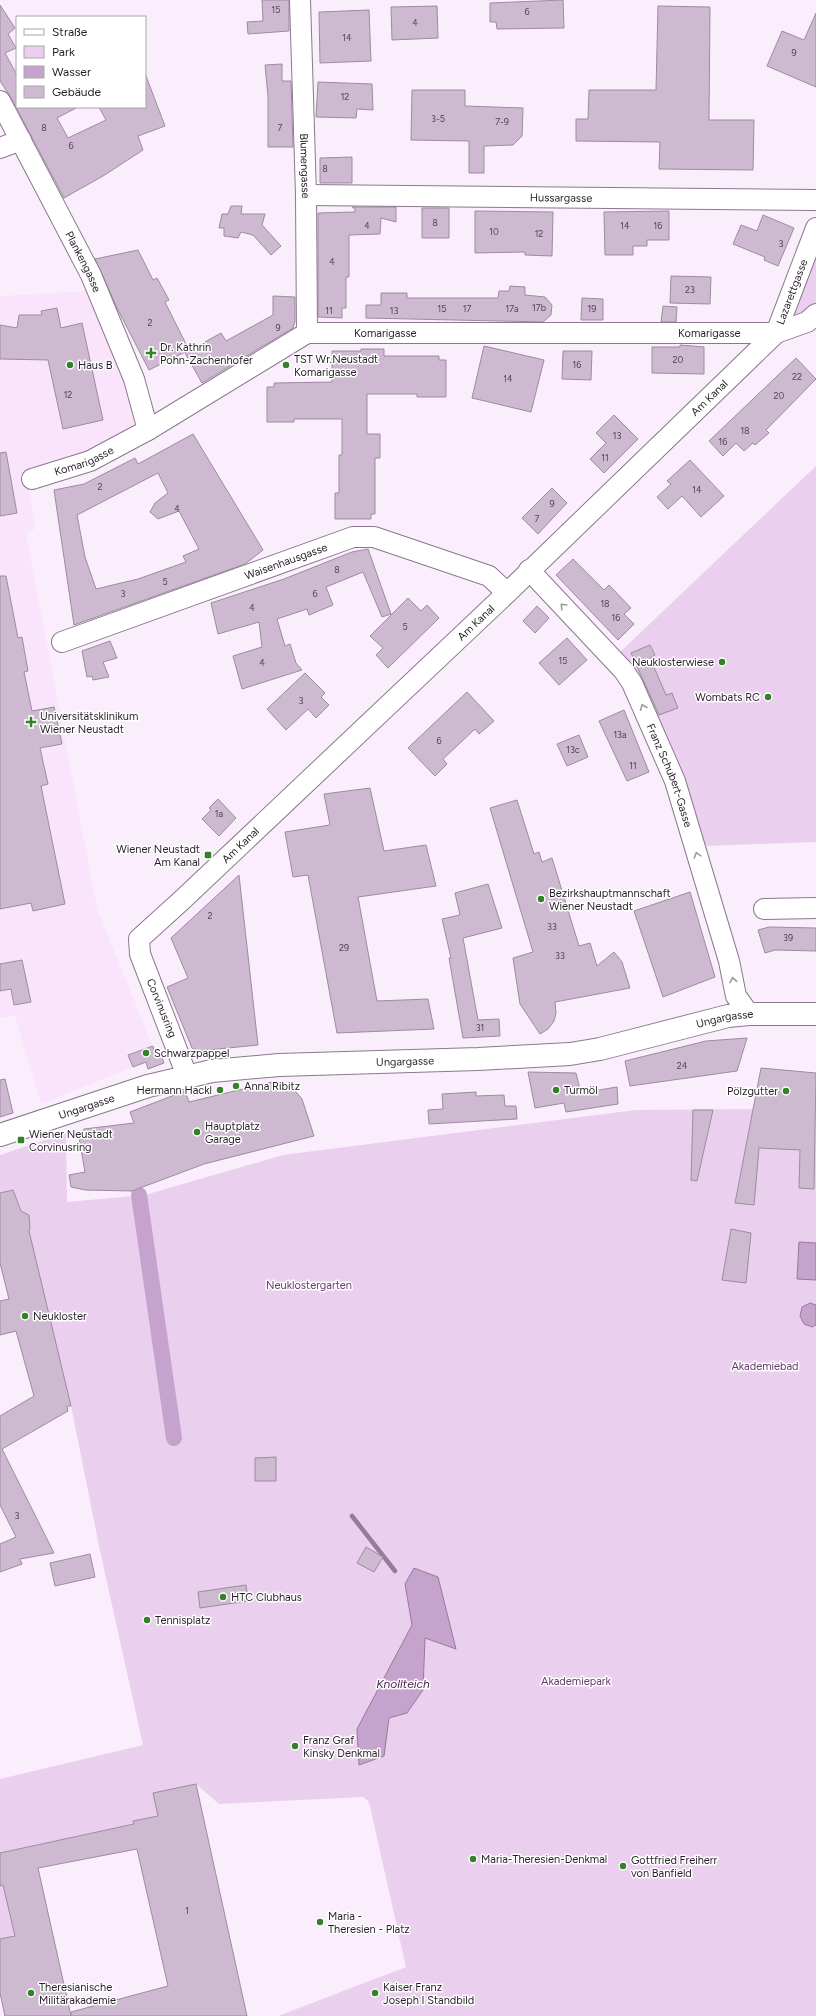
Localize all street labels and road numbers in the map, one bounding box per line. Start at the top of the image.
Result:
street label: Blumengasse [297,133,312,199]
street label: Hussargasse [530,191,592,205]
street label: Plankengasse [62,229,103,294]
street label: Lazarettgasse [774,258,810,327]
street label: Komarigasse [354,327,417,340]
street label: Komarigasse [678,327,741,340]
street label: Am Kanal [688,377,731,419]
street label: Komarigasse [53,444,116,479]
street label: Waisenhausgasse [243,541,329,583]
street label: Am Kanal [455,602,497,643]
street label: Franz Schubert-Gasse [644,722,694,829]
street label: Am Kanal [219,825,262,866]
street label: Corvinusring [144,977,179,1040]
street label: Ungargasse [695,1008,753,1031]
street label: Ungargasse [376,1054,434,1069]
street label: Ungargasse [57,1092,116,1122]

